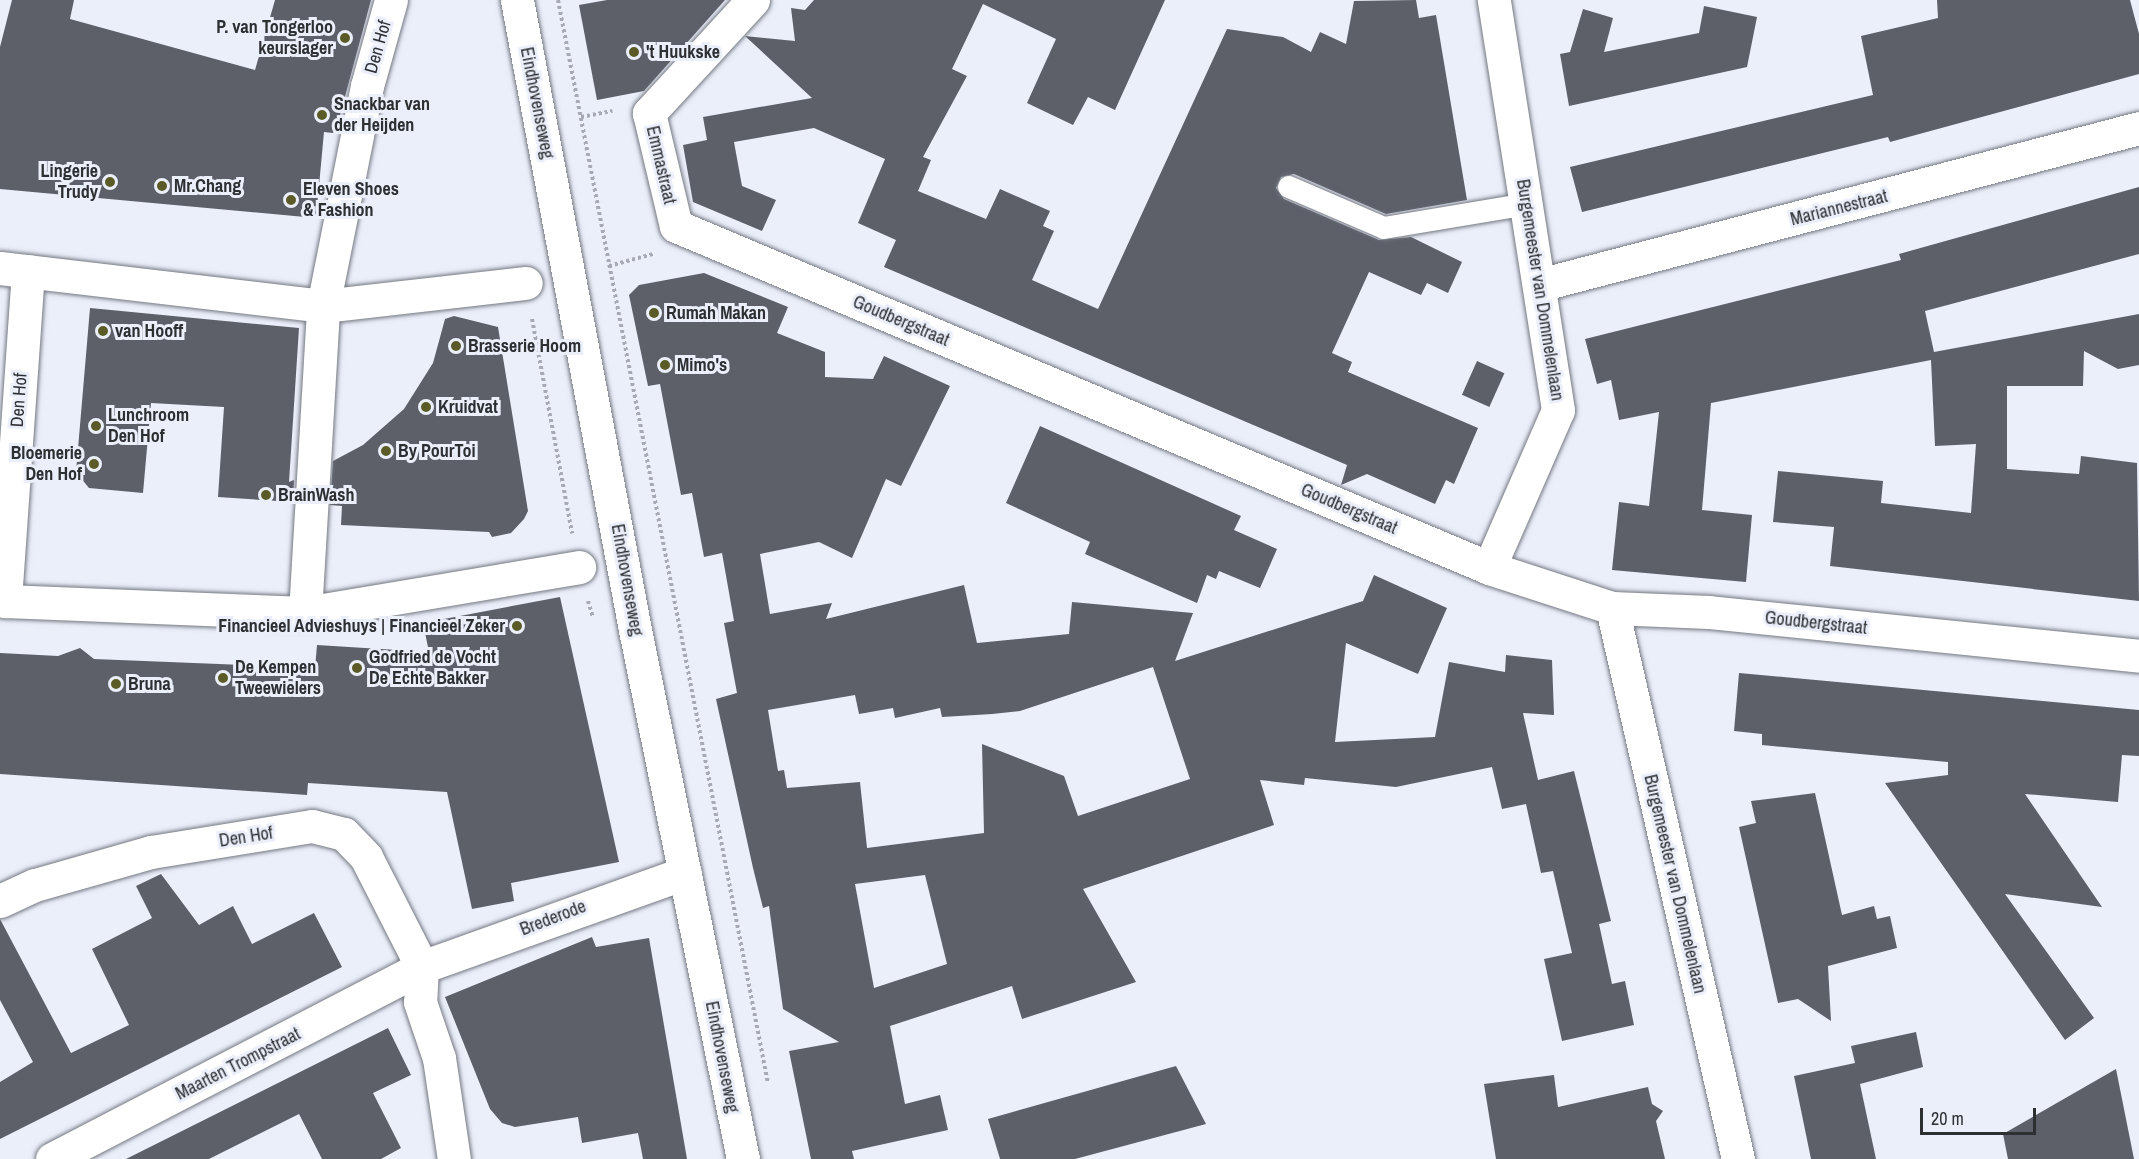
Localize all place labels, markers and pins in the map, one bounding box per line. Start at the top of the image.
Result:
place label: P. van Tongerloo keurslager [216,17,333,60]
marker: P. van Tongerloo keurslager [338,31,352,45]
place label: 't Huukske [646,41,720,63]
marker: 't Huukske [627,45,641,59]
place label: Snackbar van der Heijden [334,94,430,136]
marker: Snackbar van der Heijden [315,108,329,122]
place label: Lingerie Trudy [41,161,98,204]
marker: Lingerie Trudy [103,175,117,189]
place label: Mr.Chang [174,175,241,197]
marker: Mr.Chang [155,179,169,193]
place label: Eleven Shoes & Fashion [303,179,399,222]
marker: Eleven Shoes & Fashion [284,193,298,207]
place label: Rumah Makan [666,302,766,324]
marker: Rumah Makan [647,306,661,320]
place label: van Hooff [115,320,183,342]
marker: van Hooff [96,324,110,338]
place label: Brasserie Hoom [468,335,581,357]
marker: Brasserie Hoom [449,339,463,353]
place label: Mimo's [677,354,727,376]
marker: Mimo's [658,358,672,372]
place label: Kruidvat [438,396,498,418]
marker: Kruidvat [419,400,433,414]
place label: Lunchroom Den Hof [108,405,189,448]
marker: Lunchroom Den Hof [89,419,103,433]
place label: By PourToi [398,440,476,462]
place label: Bloemerie Den Hof [11,443,82,486]
marker: By PourToi [379,444,393,458]
marker: Bloemerie Den Hof [87,457,101,471]
place label: BrainWash [278,484,355,506]
marker: BrainWash [259,488,273,502]
place label: Financieel Advieshuys | Financieel Zeker [218,615,505,637]
marker: Financieel Advieshuys | Financieel Zeker [510,619,524,633]
place label: Godfried de Vocht De Echte Bakker [369,647,496,690]
place label: De Kempen Tweewielers [235,657,321,700]
marker: Godfried de Vocht De Echte Bakker [350,661,364,675]
marker: De Kempen Tweewielers [216,671,230,685]
place label: Bruna [128,673,171,695]
marker: Bruna [109,677,123,691]

